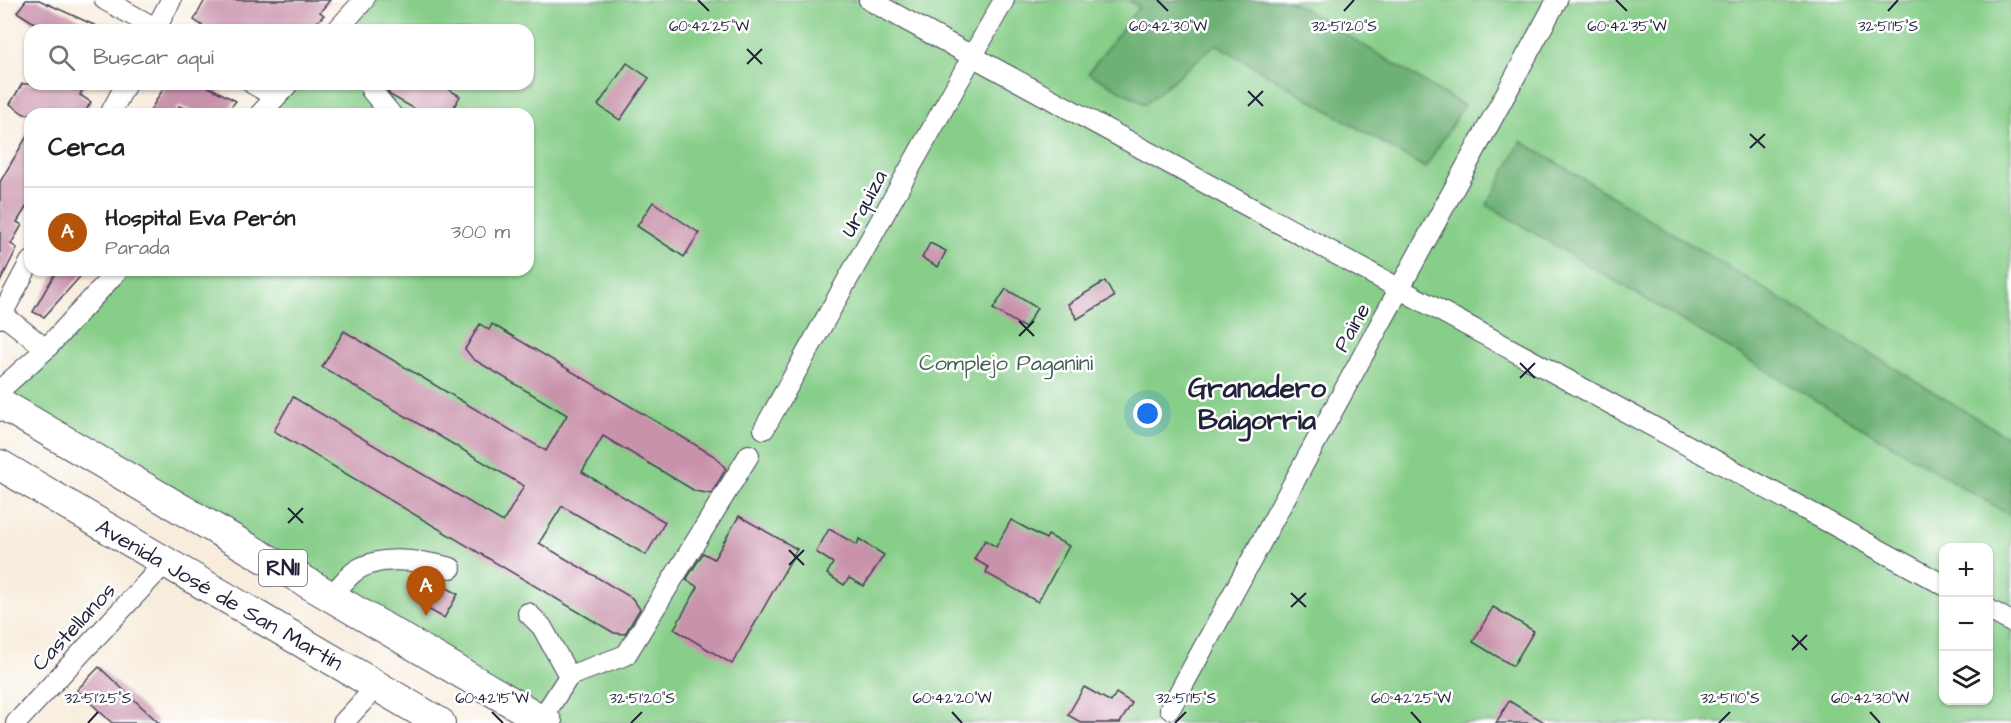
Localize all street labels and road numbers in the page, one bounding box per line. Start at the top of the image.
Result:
street label: Urquiza [833,165,895,243]
street label: Paine [1326,298,1378,358]
street label: Avenida José de San Martín [90,512,349,679]
road number: RN11 [259,550,307,586]
street label: Castellanos [25,576,123,678]

